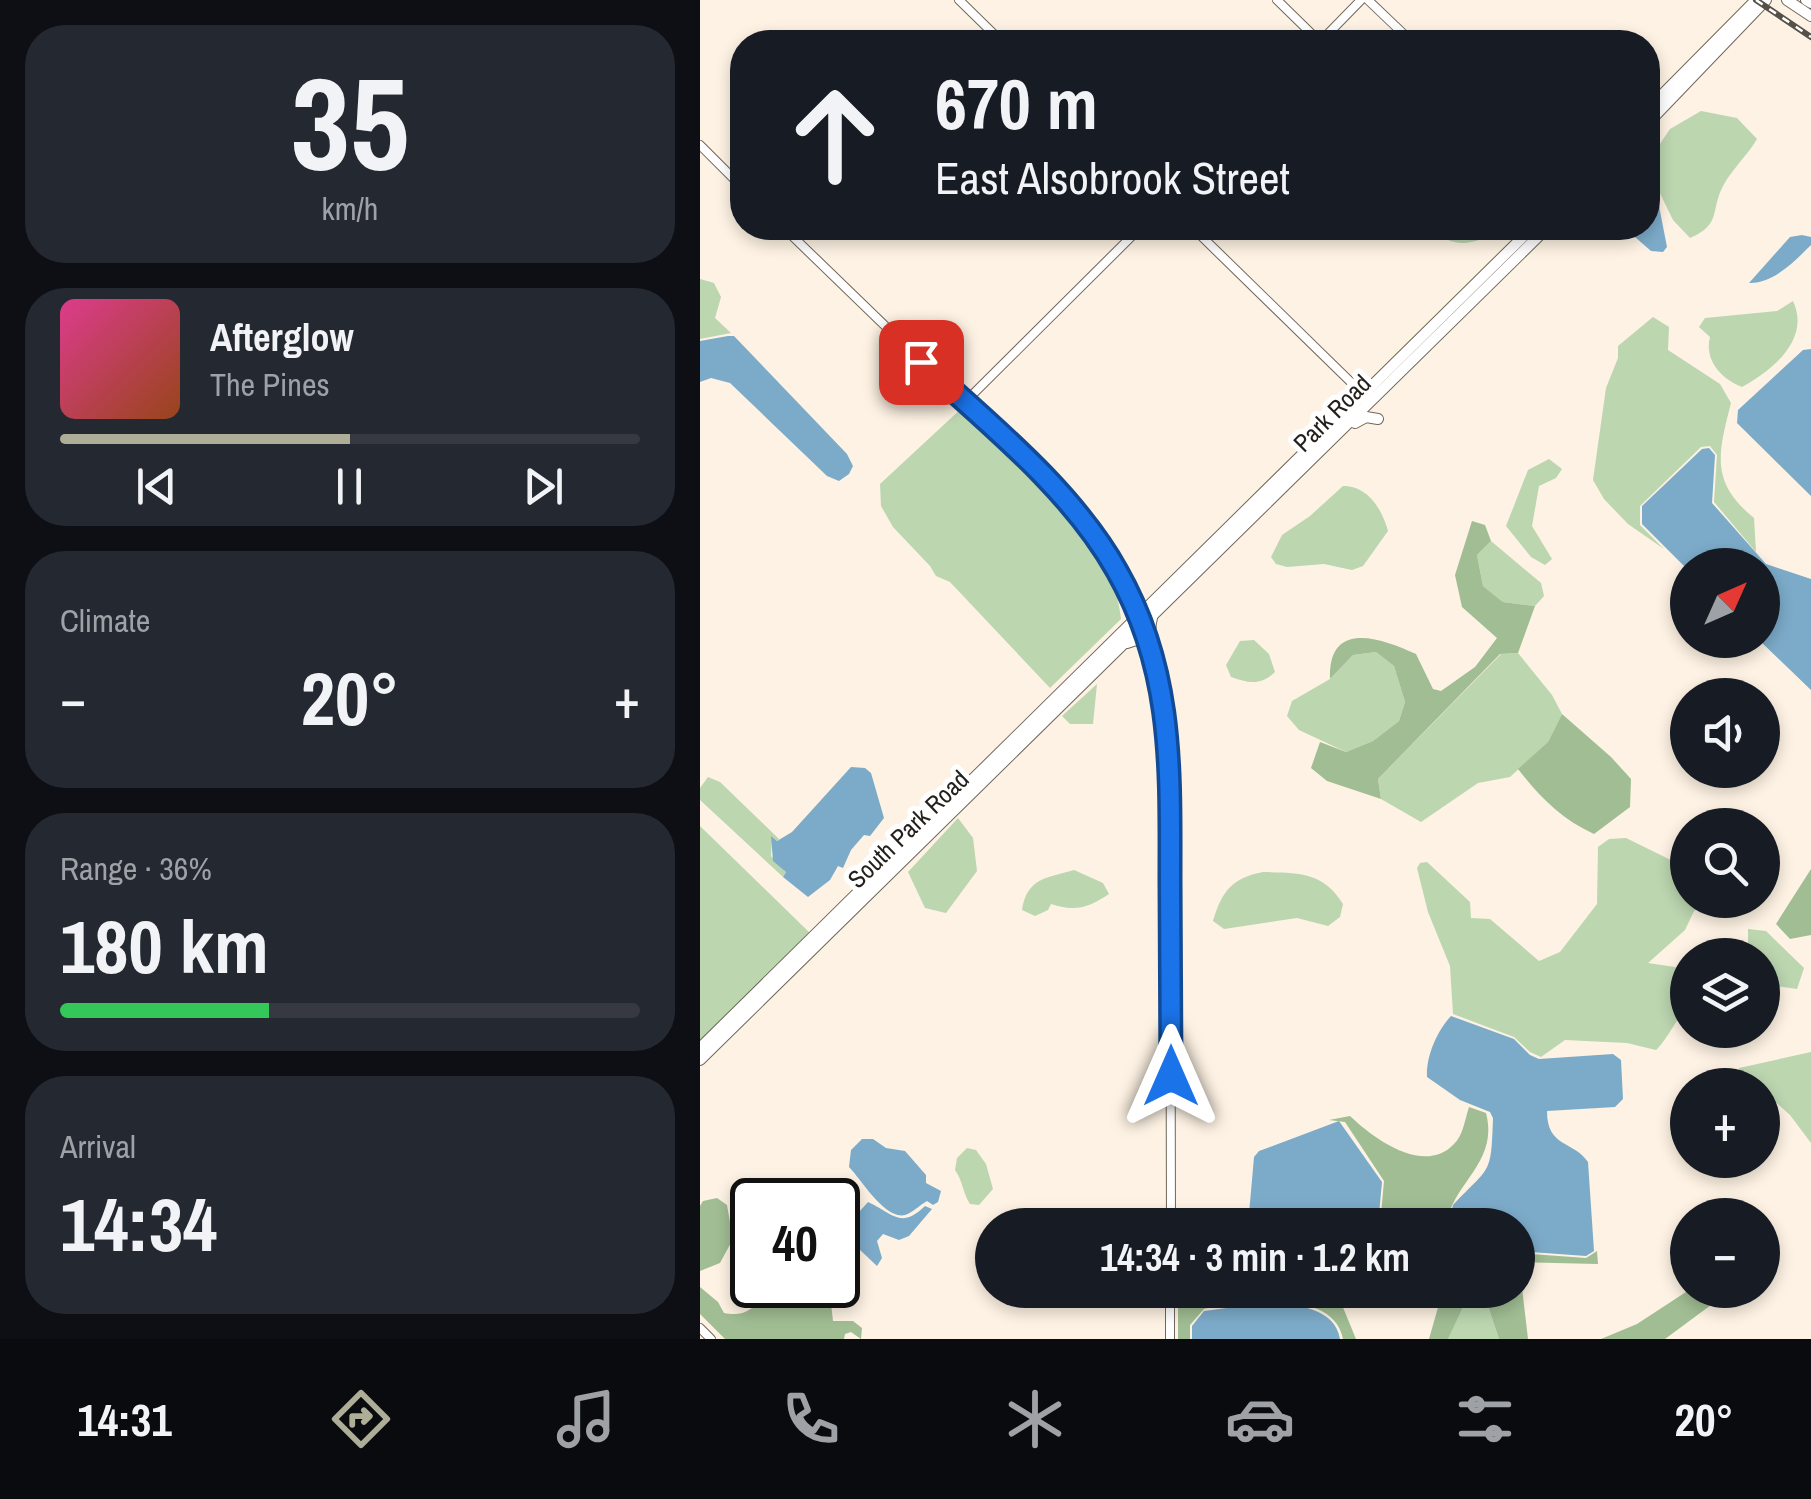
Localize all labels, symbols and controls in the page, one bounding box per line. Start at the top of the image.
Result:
text: 35 [291,34,409,210]
text: 670 m [935,57,1098,151]
icon: ahead [770,70,900,200]
text: East Alsobrook Street [935,147,1290,208]
text: km/h [322,187,378,230]
text: Afterglow [210,312,354,363]
pin [879,320,964,405]
icon: arrive [894,335,949,390]
text: The Pines [210,363,330,406]
street label: Park Road [1286,367,1378,459]
icon: previous [129,459,184,514]
icon: pause [322,459,377,514]
icon: next [516,459,571,514]
north arrow [1670,548,1780,658]
map controls [1670,548,1780,1308]
text: Climate [60,599,150,642]
text: 20° [301,647,399,748]
text: − [60,661,86,735]
text: + [614,661,640,735]
button: sound [1670,678,1780,788]
street label: South Park Road [840,763,976,895]
button: search [1670,808,1780,918]
text: Range · 36% [60,847,212,890]
text: 180 km [60,895,269,996]
button: layers [1670,938,1780,1048]
position arrow [1119,1024,1223,1128]
button: + [1670,1068,1780,1178]
text: Arrival [60,1125,136,1168]
text: 14:34 [60,1173,217,1274]
speed limit sign: 40 [730,1178,860,1308]
button: − [1670,1198,1780,1308]
text: 14:34 · 3 min · 1.2 km [1100,1232,1410,1283]
icon: directions [326,1384,396,1454]
icon: music [551,1384,621,1454]
icon: phone [776,1384,846,1454]
icon: climate [1000,1384,1070,1454]
icon: car [1225,1384,1295,1454]
icon: filters [1450,1384,1520,1454]
text: 14:31 [77,1389,172,1450]
text: 20° [1675,1389,1734,1450]

